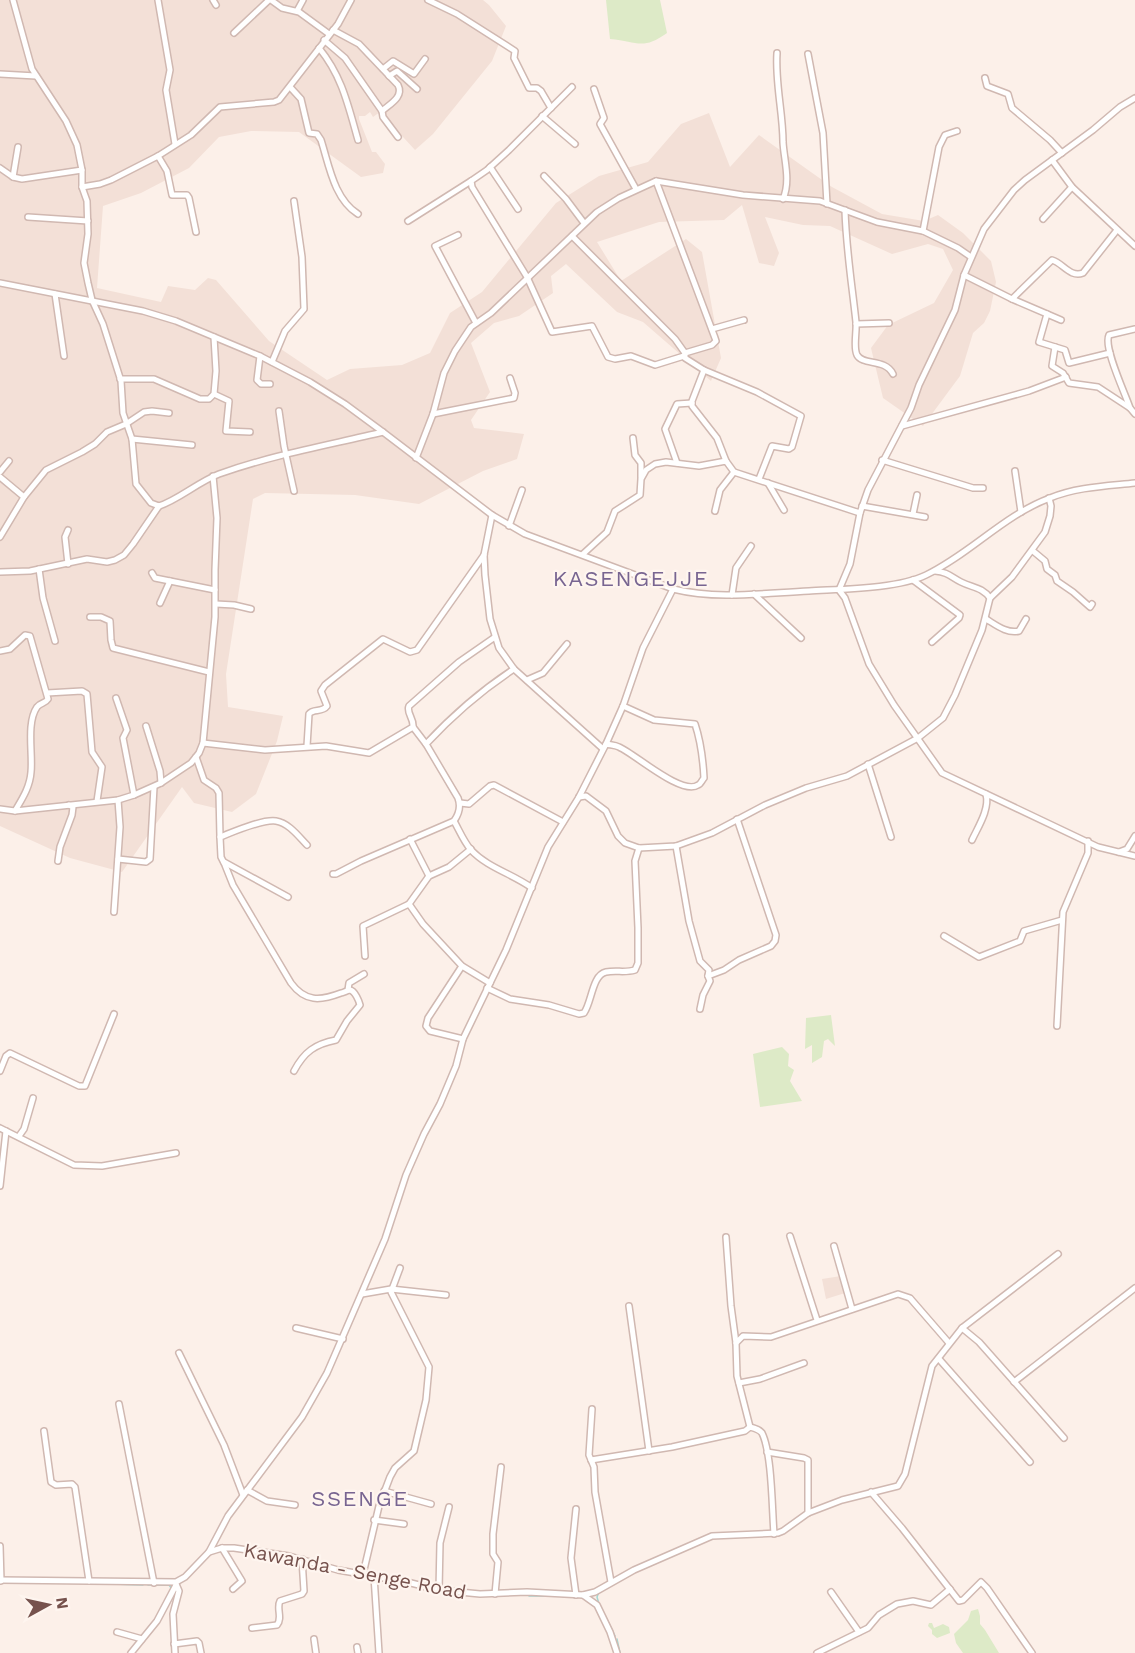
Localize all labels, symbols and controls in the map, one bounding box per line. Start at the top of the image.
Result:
district label: KASENGEJJE [553,566,709,591]
district label: SSENGE [311,1486,409,1511]
street label: Kawanda - Senge Road [242,1538,468,1604]
north arrow [18,1575,78,1635]
text: N [52,1596,73,1610]

